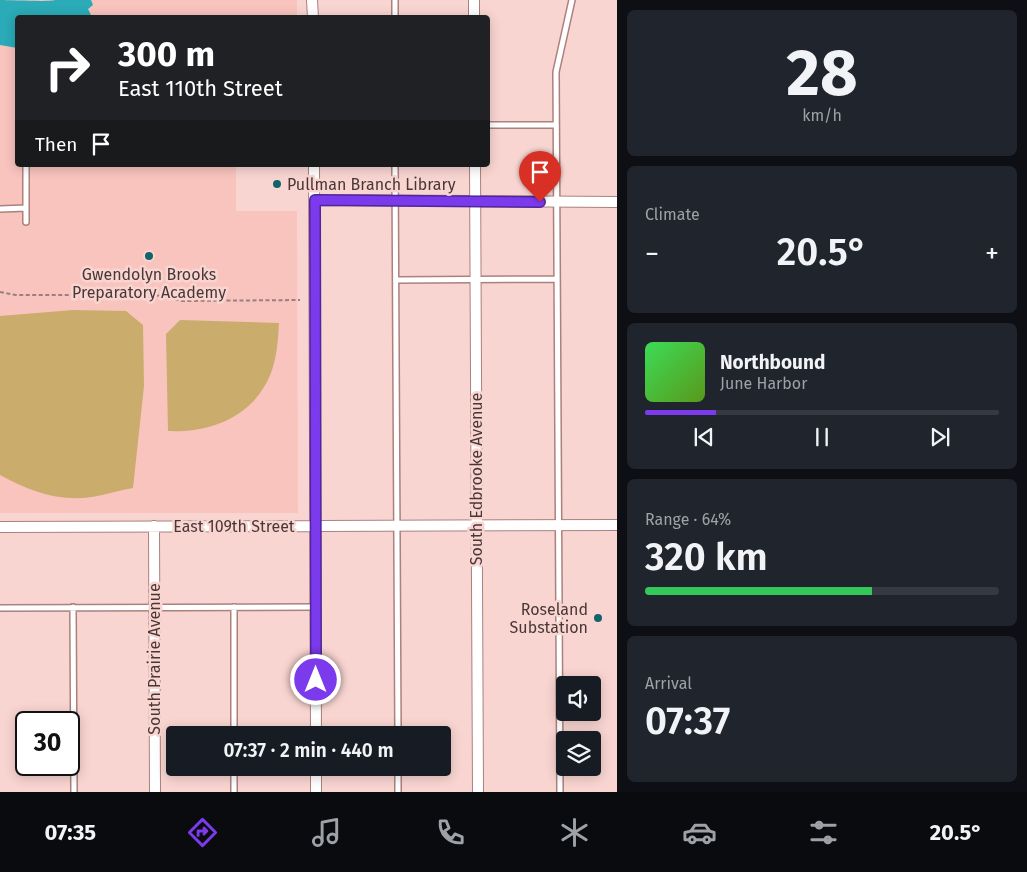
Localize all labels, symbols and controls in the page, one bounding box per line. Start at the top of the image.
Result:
text: 300 m [118,33,215,75]
text: 28 [786,34,858,112]
icon: right [35,35,100,100]
text: East 110th Street [118,75,283,102]
text: km/h [802,106,842,125]
icon: arrive [87,130,115,158]
text: Then [35,133,77,156]
pin [519,151,561,202]
icon: arrive [526,158,554,186]
place label: Pullman Branch Library [287,175,456,194]
marker: Pullman Branch Library [271,178,283,190]
text: Climate [645,205,700,224]
text: 20.5° [777,229,867,275]
text: − [645,237,659,270]
text: + [985,237,999,270]
marker: Gwendolyn Brooks Preparatory Academy [143,250,155,262]
place label: Gwendolyn Brooks Preparatory Academy [72,265,226,302]
text: Northbound [720,351,825,374]
text: June Harbor [720,374,807,393]
street label: South Edbrooke Avenue [467,393,486,565]
icon: previous [690,423,718,451]
icon: pause [808,423,836,451]
icon: next [926,423,954,451]
text: Range · 64% [645,510,731,529]
street label: East 109th Street [173,517,295,536]
text: 320 km [645,534,768,580]
street label: South Prairie Avenue [145,583,164,735]
place label: Roseland Substation [510,600,588,637]
marker: Roseland Substation [592,612,604,624]
position arrow [289,653,341,705]
text: Arrival [645,674,692,693]
map controls [556,676,601,776]
button: sound [556,676,601,721]
text: 07:37 [645,698,730,744]
speed limit sign: 30 [15,711,80,776]
button: layers [556,731,601,776]
text: 07:37 · 2 min · 440 m [223,739,394,762]
icon: directions [185,815,220,850]
icon: music [309,815,344,850]
icon: phone [433,815,468,850]
icon: climate [557,815,592,850]
icon: car [682,815,717,850]
icon: filters [806,815,841,850]
text: 07:35 [45,819,96,846]
text: 20.5° [930,819,982,846]

